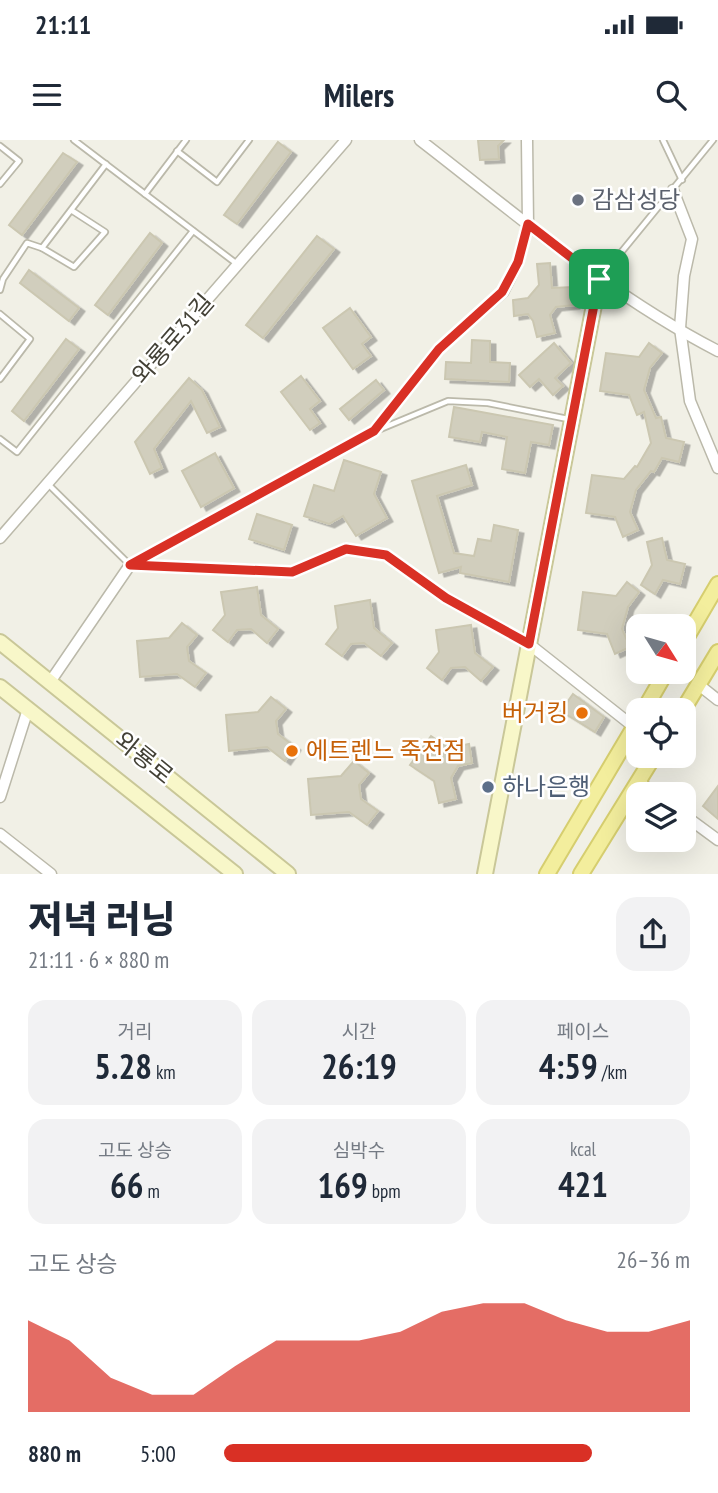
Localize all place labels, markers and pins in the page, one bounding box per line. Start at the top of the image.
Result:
place label: 감삼성당 [592,184,680,215]
marker: 감삼성당 [570,192,586,208]
pin [569,249,629,309]
place label: 버거킹 [502,697,568,728]
marker: 버거킹 [574,705,590,721]
place label: 에트렌느 죽전점 [306,735,466,766]
marker: 에트렌느 죽전점 [284,743,300,759]
place label: 하나은행 [502,771,590,802]
marker: 하나은행 [480,779,496,795]

